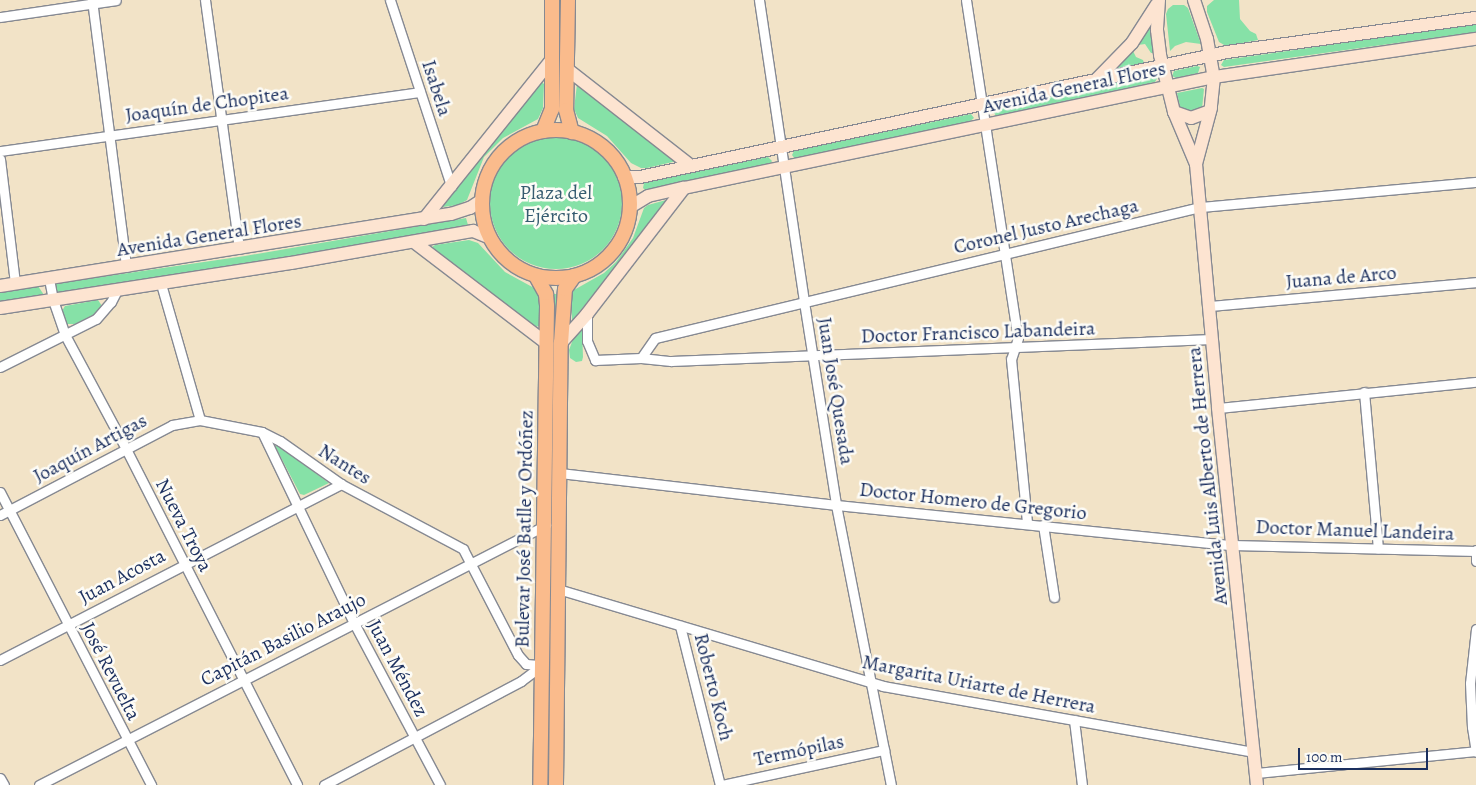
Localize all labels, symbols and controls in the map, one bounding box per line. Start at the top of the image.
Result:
street label: Avenida General Flores [980,56,1168,118]
street label: Isabela [417,57,457,119]
street label: Joaquín de Chopitea [124,81,290,127]
park label: Plaza del Ejército [520,180,592,227]
street label: Coronel Justo Arechaga [951,193,1141,259]
street label: Avenida General Flores [115,209,303,261]
street label: Juana de Arco [1285,260,1397,294]
street label: Juan José Quesada [813,316,859,466]
street label: Doctor Francisco Labandeira [860,316,1096,348]
street label: Avenida Luis Alberto de Herrera [1181,346,1233,606]
street label: Joaquín Artigas [29,408,151,488]
street label: Bulevar José Batlle y Ordóñez [510,410,538,648]
street label: Nantes [314,438,376,490]
street label: Nueva Troya [150,474,218,576]
street label: Doctor Homero de Gregorio [858,477,1088,525]
street label: Doctor Manuel Landeira [1255,515,1455,545]
street label: Juan Acosta [75,543,169,609]
street label: Capitán Basilio Araujo [196,587,370,691]
street label: Juan Méndez [362,615,434,721]
street label: José Revuelta [76,618,146,724]
street label: Roberto Koch [689,631,739,743]
street label: Margarita Uriarte de Herrera [860,650,1098,718]
street label: Termópilas [752,729,846,771]
scale bar [1301,738,1431,770]
text: 100 m [1306,747,1343,767]

